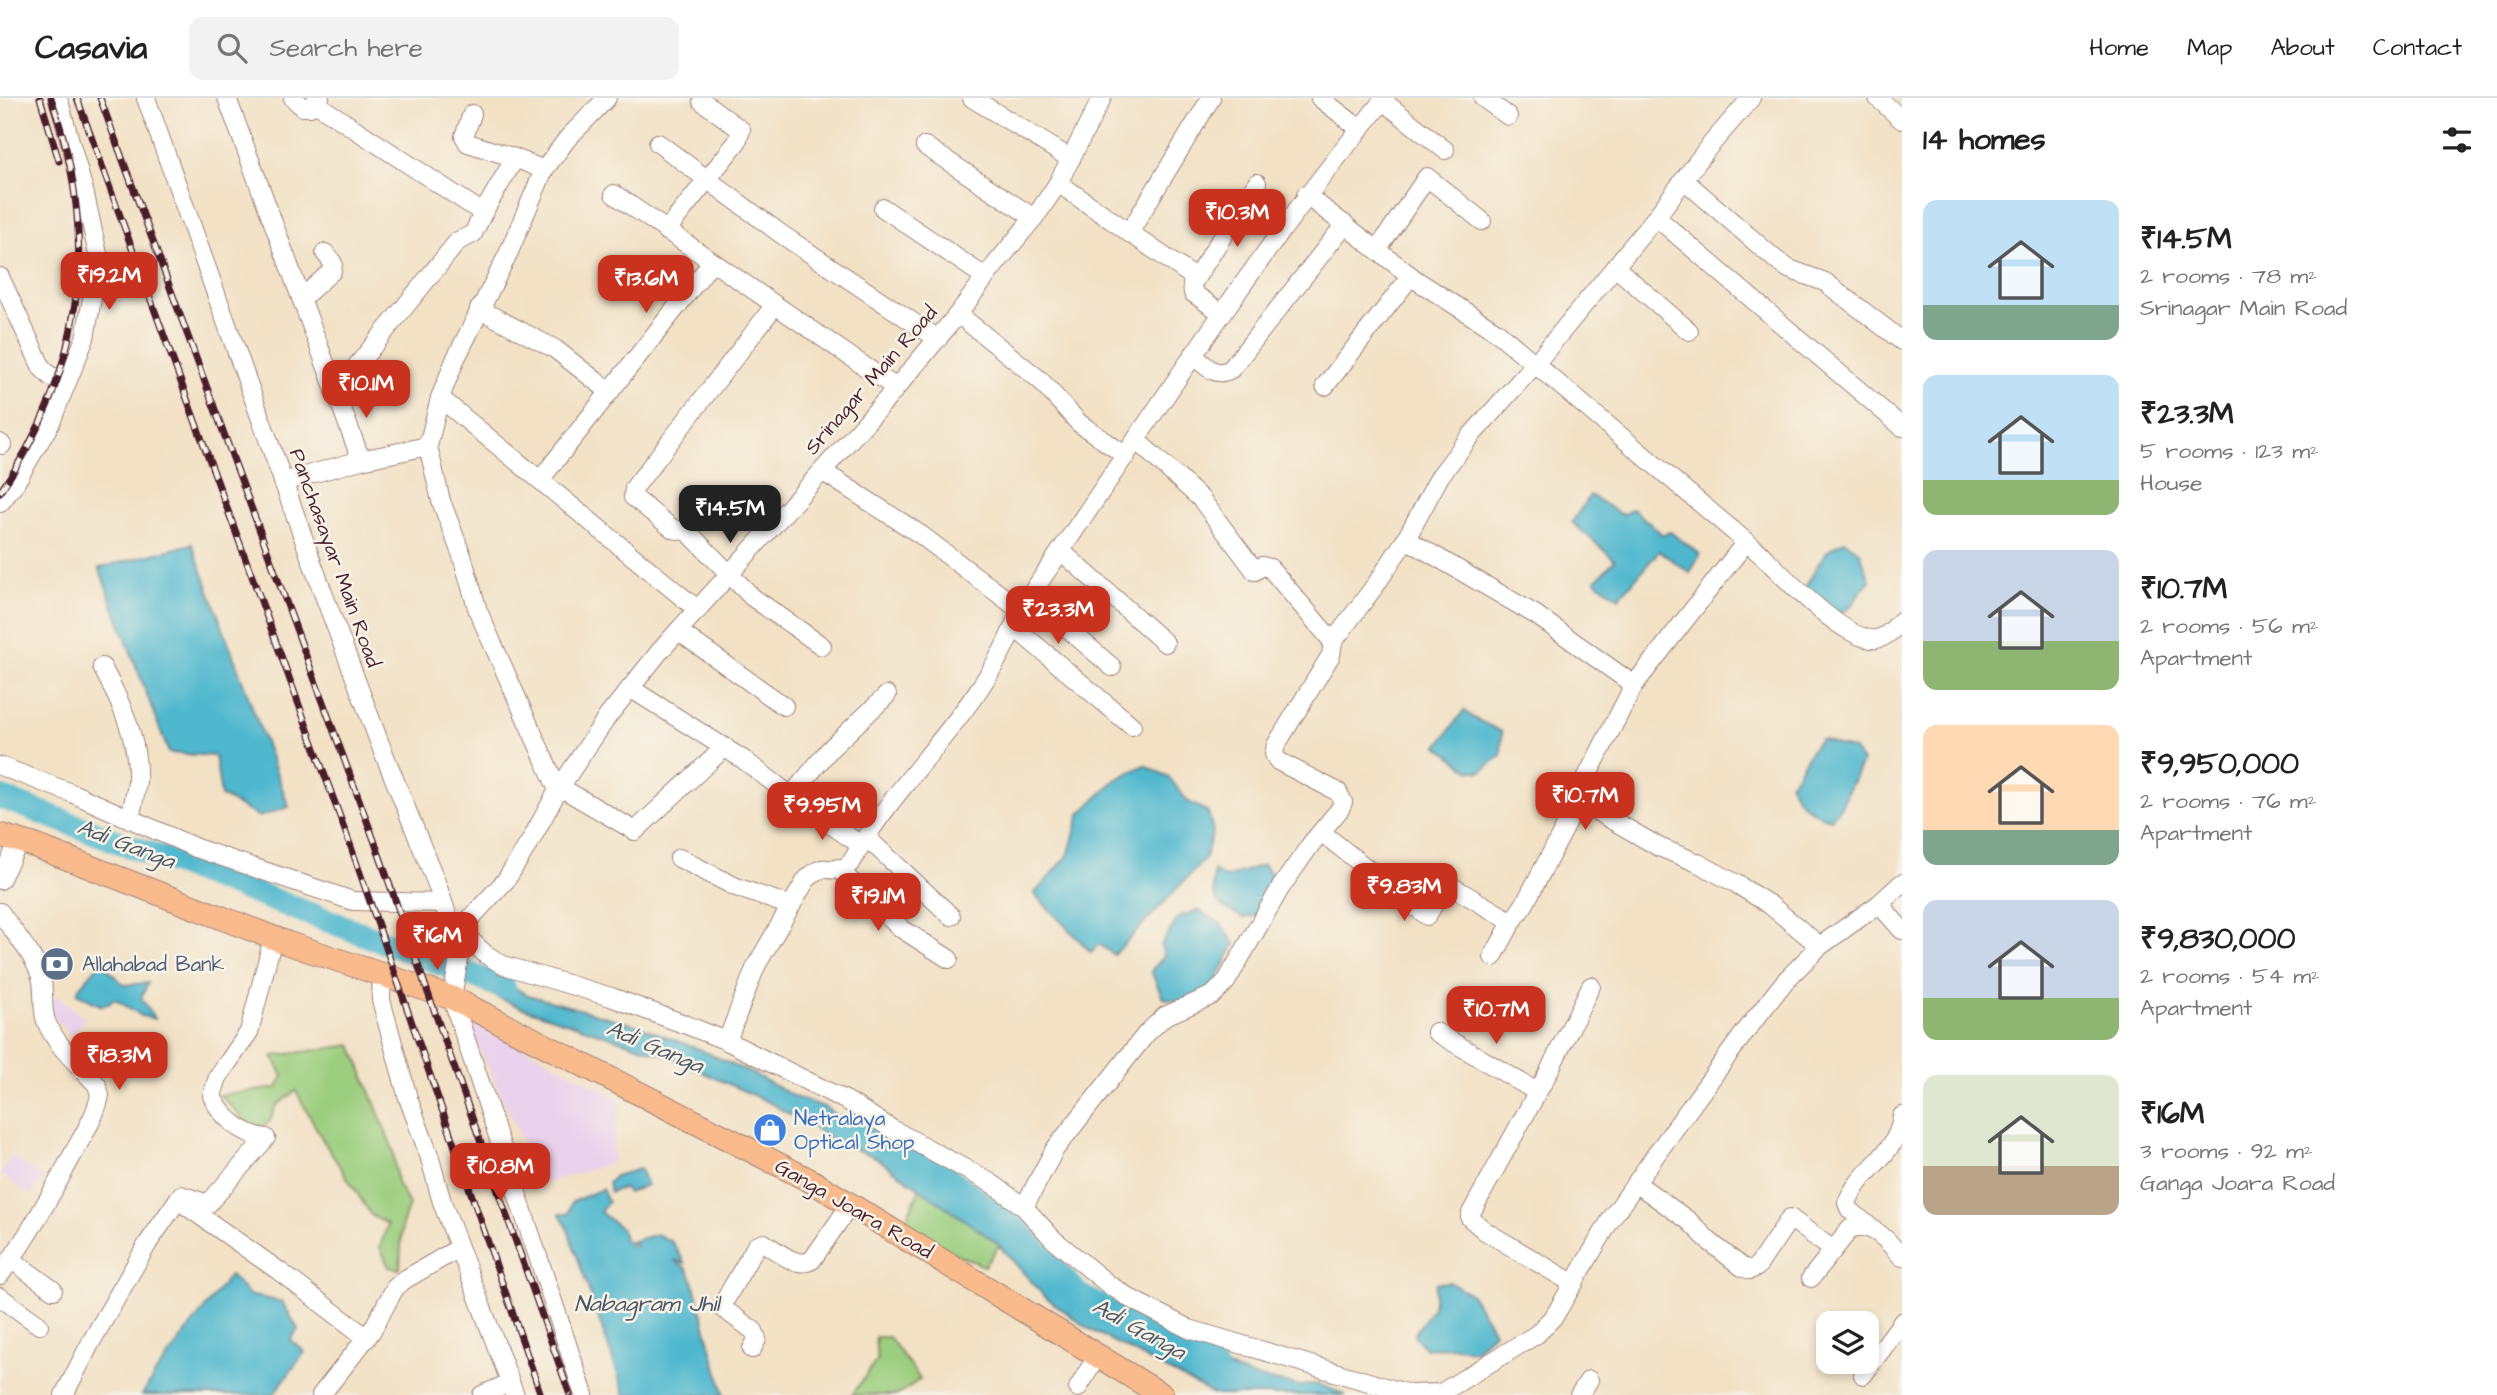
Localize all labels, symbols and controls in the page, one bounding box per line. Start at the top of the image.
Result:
search box [189,17,679,80]
text: Casavia [35,25,147,71]
icon: search [213,29,251,67]
text: Search here [269,30,423,66]
text: Home [2089,31,2149,65]
text: Map [2187,31,2232,65]
text: About [2270,31,2335,65]
text: Contact [2373,31,2462,65]
text: 14 homes [1923,119,2046,161]
icon: filters [2438,121,2476,159]
pin: ₹10.3M [1180,190,1294,249]
text: ₹10.3M [1205,196,1269,228]
text: ₹14.5M [2140,218,2232,260]
icon: home [1979,228,2063,312]
pin: ₹19.2M [52,252,166,312]
pin: ₹13.6M [589,256,703,315]
text: ₹19.2M [77,259,141,291]
text: 2 rooms · 78 m² [2140,260,2317,292]
text: ₹13.6M [614,262,678,294]
text: Srinagar Main Road [2140,292,2347,324]
street label: Srinagar Main Road [798,299,946,462]
pin: ₹10.1M [309,360,423,420]
text: ₹10.1M [338,367,394,399]
text: ₹23.3M [2140,393,2234,435]
icon: home [1979,403,2063,487]
text: 5 rooms · 123 m² [2140,435,2319,467]
street label: Panchasayar Main Road [280,445,388,672]
text: House [2140,467,2203,499]
pin: ₹14.5M [673,486,787,545]
text: ₹14.5M [695,492,765,524]
text: ₹10.7M [2140,568,2227,610]
icon: home [1979,578,2063,662]
pin: ₹23.3M [1001,587,1115,646]
text: ₹23.3M [1022,593,1094,625]
text: 2 rooms · 56 m² [2140,610,2318,642]
text: Apartment [2140,642,2252,674]
text: ₹9,950,000 [2140,743,2299,785]
icon: home [1979,753,2063,837]
pin: ₹10.7M [1528,772,1642,832]
text: ₹10.7M [1551,779,1619,811]
pin: ₹9.95M [765,782,879,842]
text: 2 rooms · 76 m² [2140,785,2316,817]
text: ₹9.95M [783,789,861,821]
water label: Adi Ganga [72,811,181,879]
text: Apartment [2140,817,2252,849]
pin: ₹9.83M [1347,864,1461,923]
text: ₹9.83M [1366,870,1442,902]
pin: ₹19.1M [821,874,935,933]
text: ₹19.1M [851,880,905,912]
pin: ₹16M [396,912,478,972]
text: ₹9,830,000 [2140,918,2295,960]
text: ₹16M [412,919,462,951]
icon: home [1979,928,2063,1012]
bank icon: Allahabad Bank [38,945,76,983]
place label: Allahabad Bank [82,950,225,979]
text: 2 rooms · 54 m² [2140,960,2320,992]
pin: ₹10.7M [1439,986,1553,1046]
text: Apartment [2140,992,2252,1024]
text: ₹10.7M [1462,993,1530,1025]
water label: Adi Ganga [601,1012,709,1083]
pin: ₹18.3M [62,1032,176,1092]
text: ₹18.3M [87,1039,151,1071]
text: ₹16M [2140,1093,2205,1135]
icon: home [1979,1103,2063,1187]
place label: Netralaya Optical Shop [794,1104,915,1158]
shop icon: Netralaya Optical Shop [751,1111,789,1149]
text: 3 rooms · 92 m² [2140,1135,2313,1167]
pin: ₹10.8M [443,1144,557,1203]
text: ₹10.8M [466,1150,534,1182]
street label: Ganga Joara Road [769,1152,939,1268]
text: Ganga Joara Road [2140,1167,2335,1199]
water label: Nabagram Jhil [575,1288,723,1321]
water label: Adi Ganga [1086,1290,1192,1369]
map controls [1816,1311,1879,1374]
button: layers [1816,1311,1879,1374]

